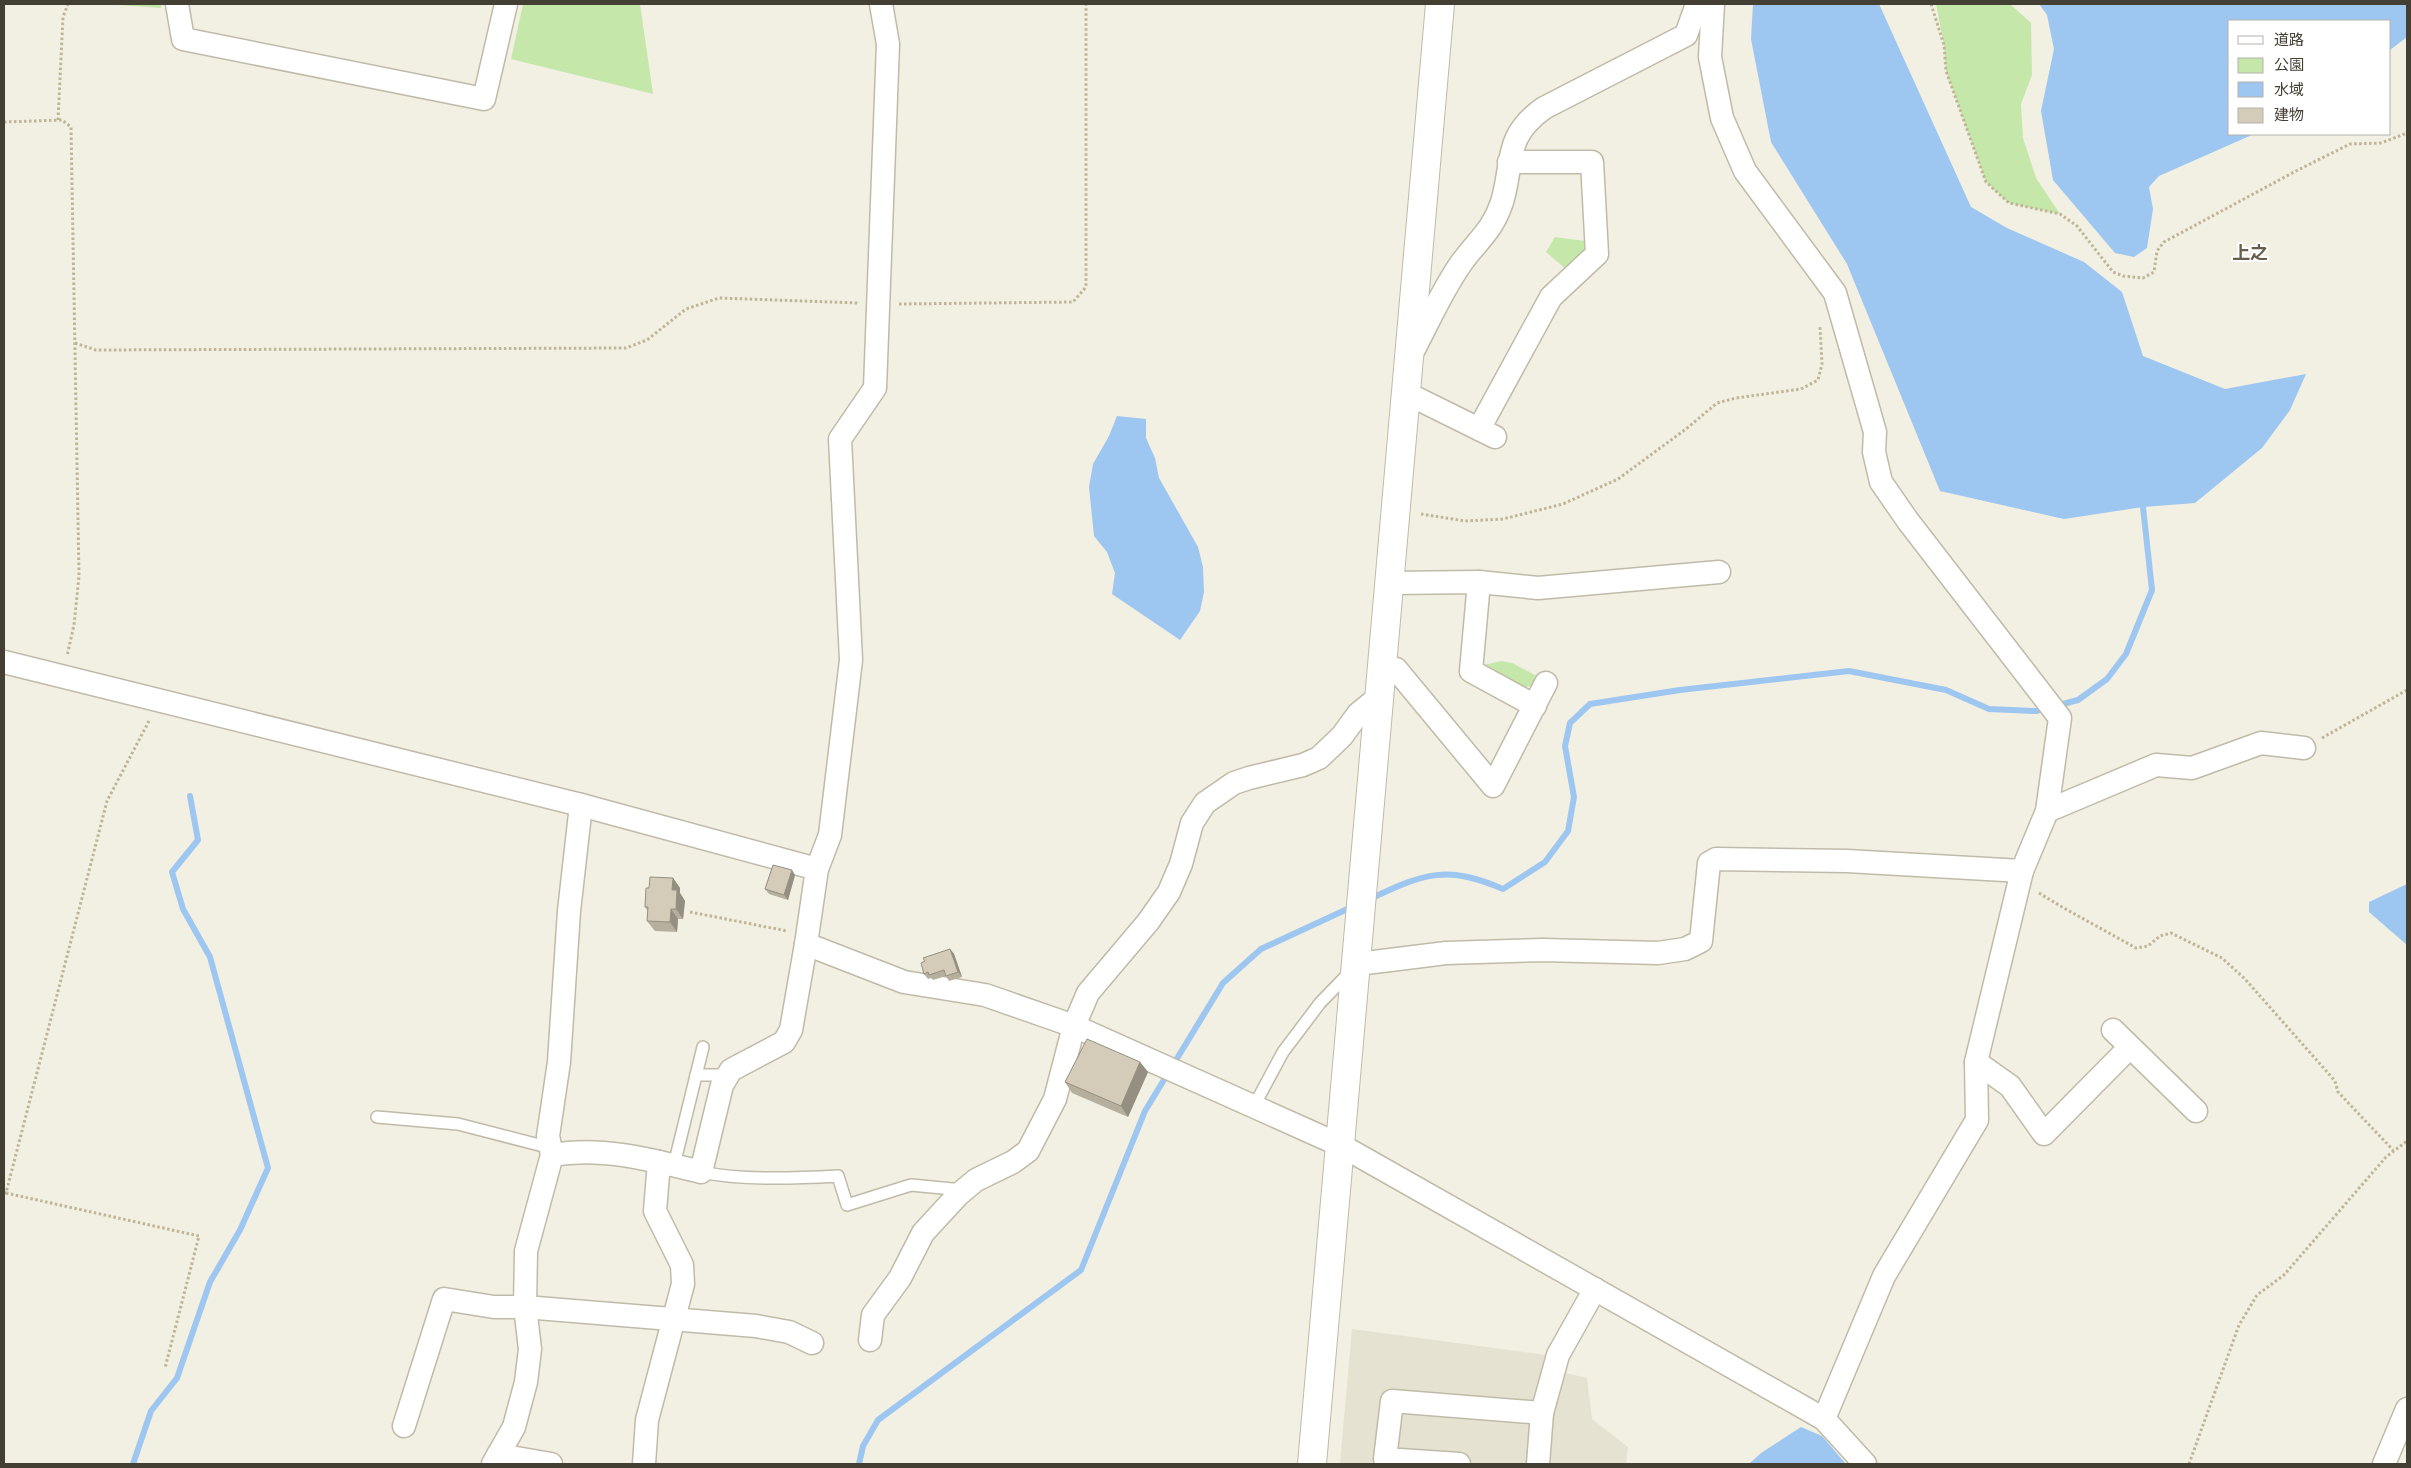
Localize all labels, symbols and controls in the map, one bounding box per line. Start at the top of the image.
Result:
legend [2228,20,2391,135]
text: 道路 [2274,31,2304,49]
text: 公園 [2274,56,2304,74]
text: 水域 [2274,81,2304,99]
text: 建物 [2274,106,2304,124]
district label: 上之 [2232,242,2268,263]

